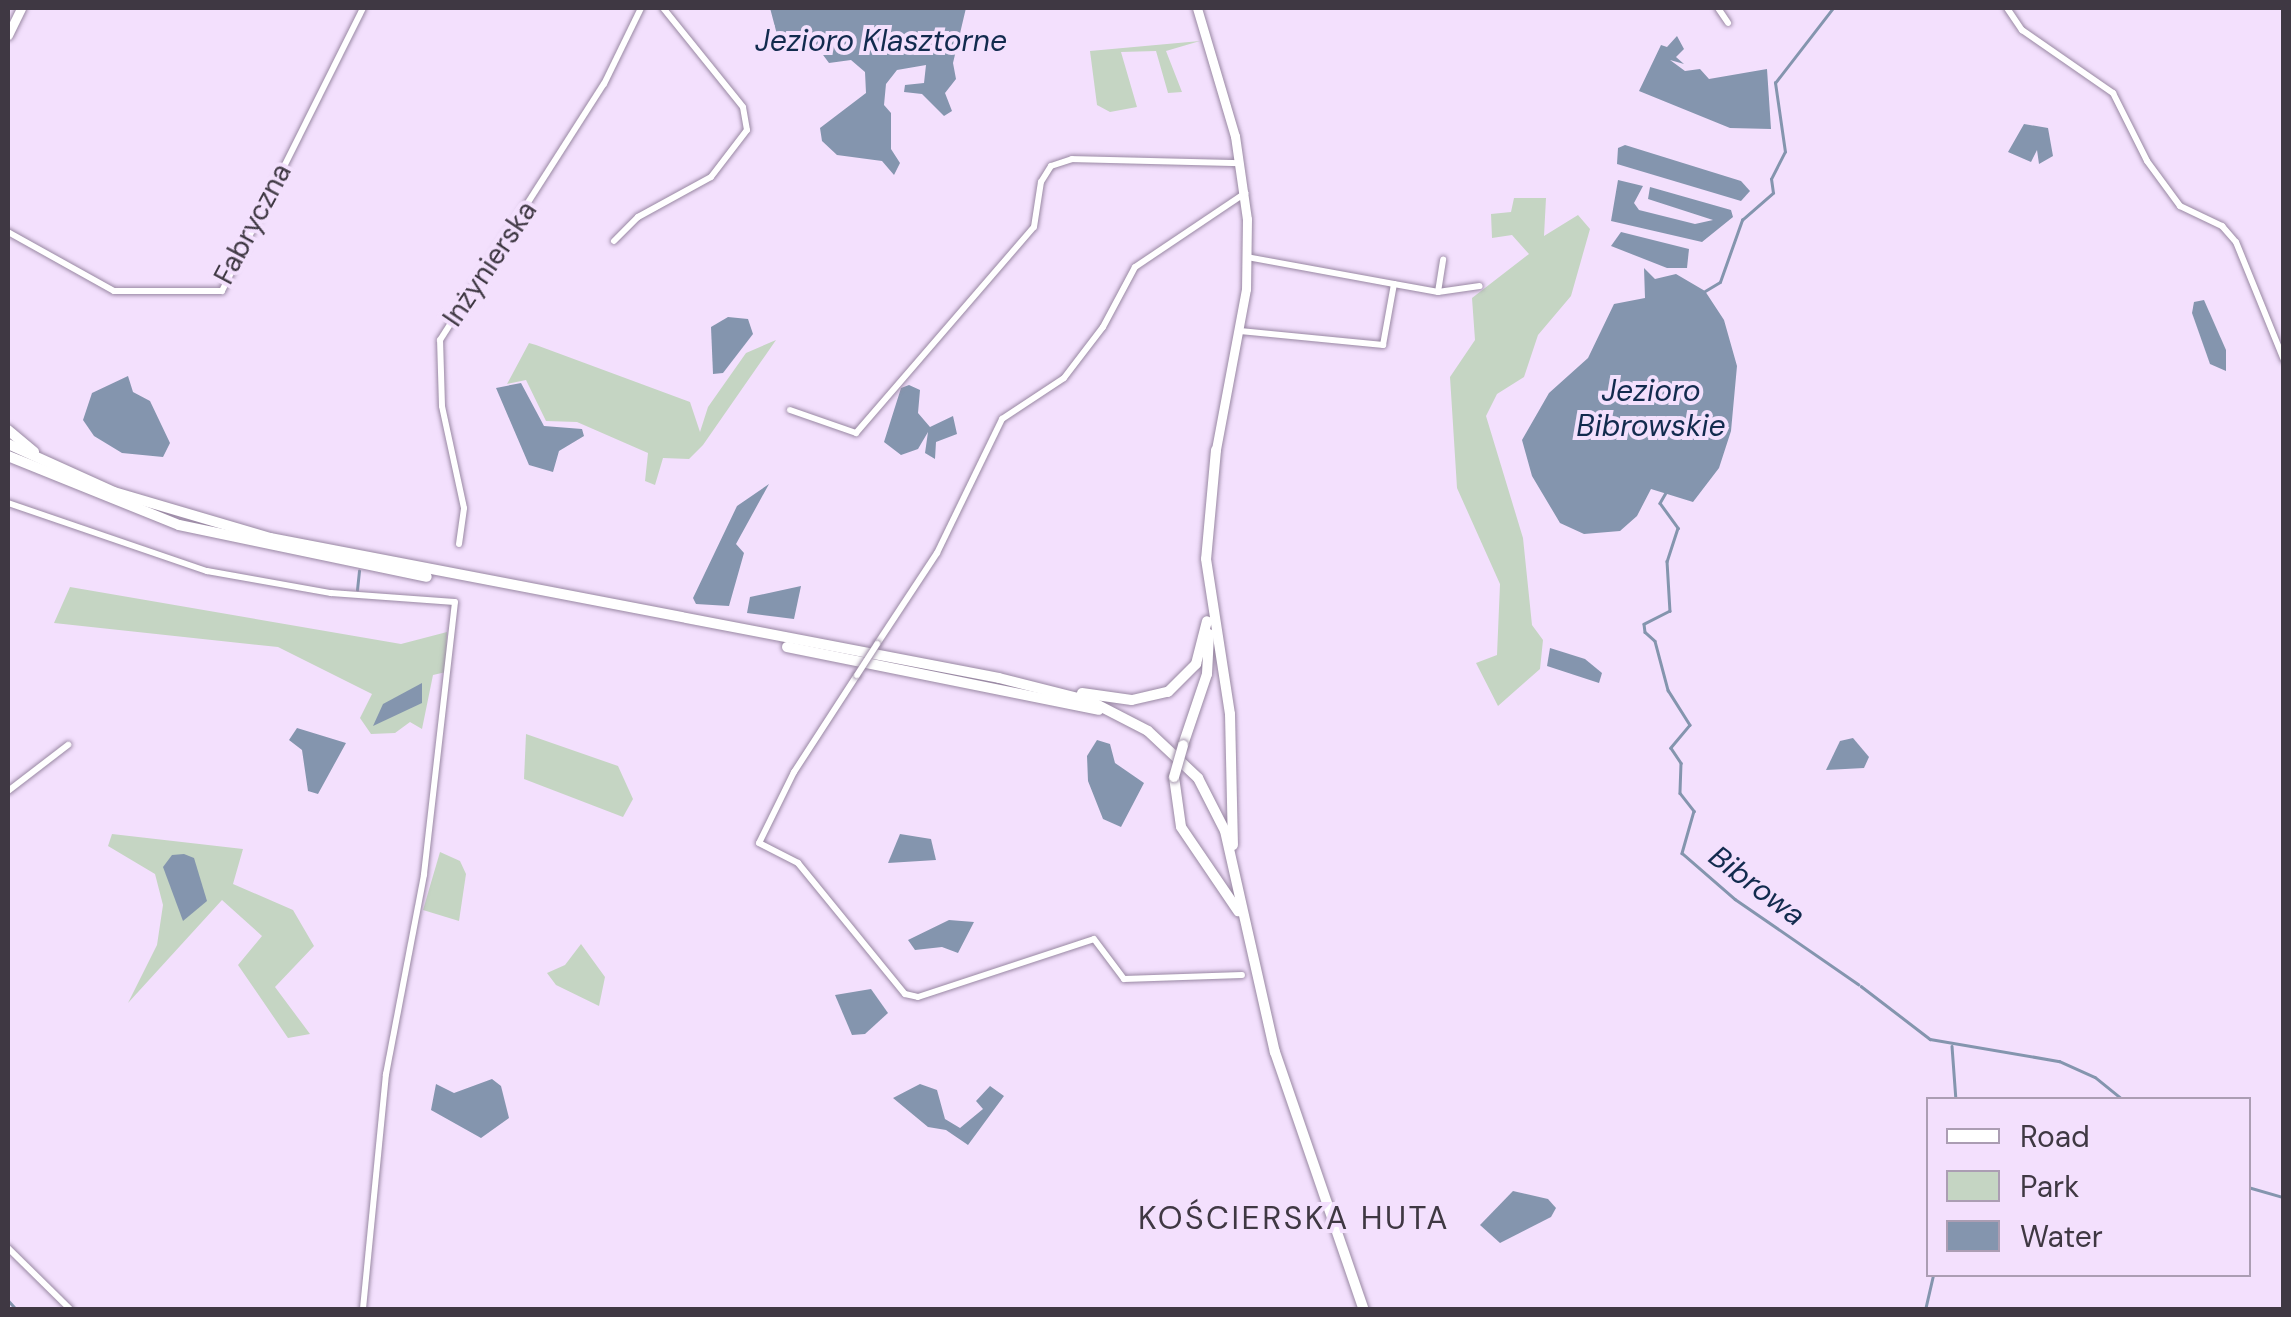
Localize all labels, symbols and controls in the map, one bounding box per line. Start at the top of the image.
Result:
water label: Jezioro Klasztorne [755,23,1007,59]
street label: Fabryczna [207,158,299,290]
street label: Inżynierska [436,195,544,333]
water label: Jezioro Bibrowskie [1576,373,1726,444]
water label: Bibrowa [1702,838,1812,934]
legend [1926,1097,2251,1277]
text: Road [2020,1117,2090,1156]
text: Park [2020,1167,2079,1206]
district label: KOŚCIERSKA HUTA [1138,1199,1450,1237]
text: Water [2020,1217,2103,1256]

